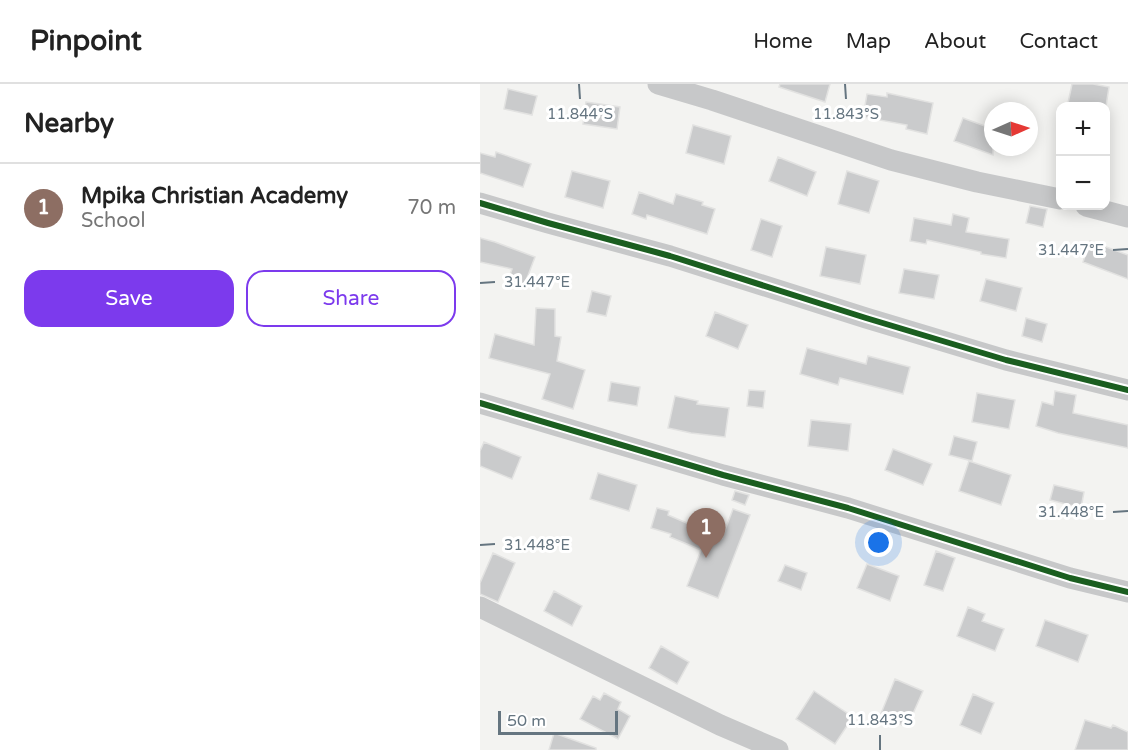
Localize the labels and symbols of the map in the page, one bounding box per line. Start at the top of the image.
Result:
north arrow [984,102,1038,156]
text: 11.844°S [547,105,613,123]
text: 11.843°S [813,105,879,123]
text: 31.447°E [1038,241,1104,259]
text: 31.447°E [504,273,570,291]
text: 31.448°E [1038,503,1104,521]
pin: 1 [686,508,726,558]
your location [864,528,893,557]
text: 31.448°E [504,536,570,554]
scale bar [498,708,618,736]
text: 11.843°S [847,711,913,729]

